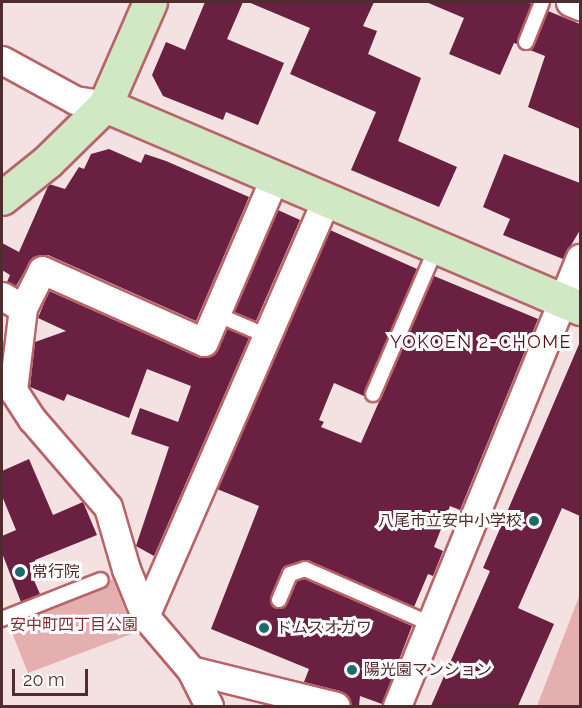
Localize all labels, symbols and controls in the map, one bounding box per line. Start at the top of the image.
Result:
district label: YOKOEN 2-CHOME [390,331,572,353]
place label: 八尾市立安中小学校 [378,511,522,531]
marker: 八尾市立安中小学校 [527,514,541,528]
place label: 常行院 [32,562,80,582]
marker: 常行院 [13,565,27,579]
park label: 安中町四丁目公園 [10,615,138,635]
place label: ドムスオガワ [276,618,372,638]
marker: ドムスオガワ [257,621,271,635]
scale bar [15,657,92,695]
place label: 陽光園マンション [364,660,492,680]
marker: 陽光園マンション [345,663,359,677]
text: 20 m [23,669,65,690]

